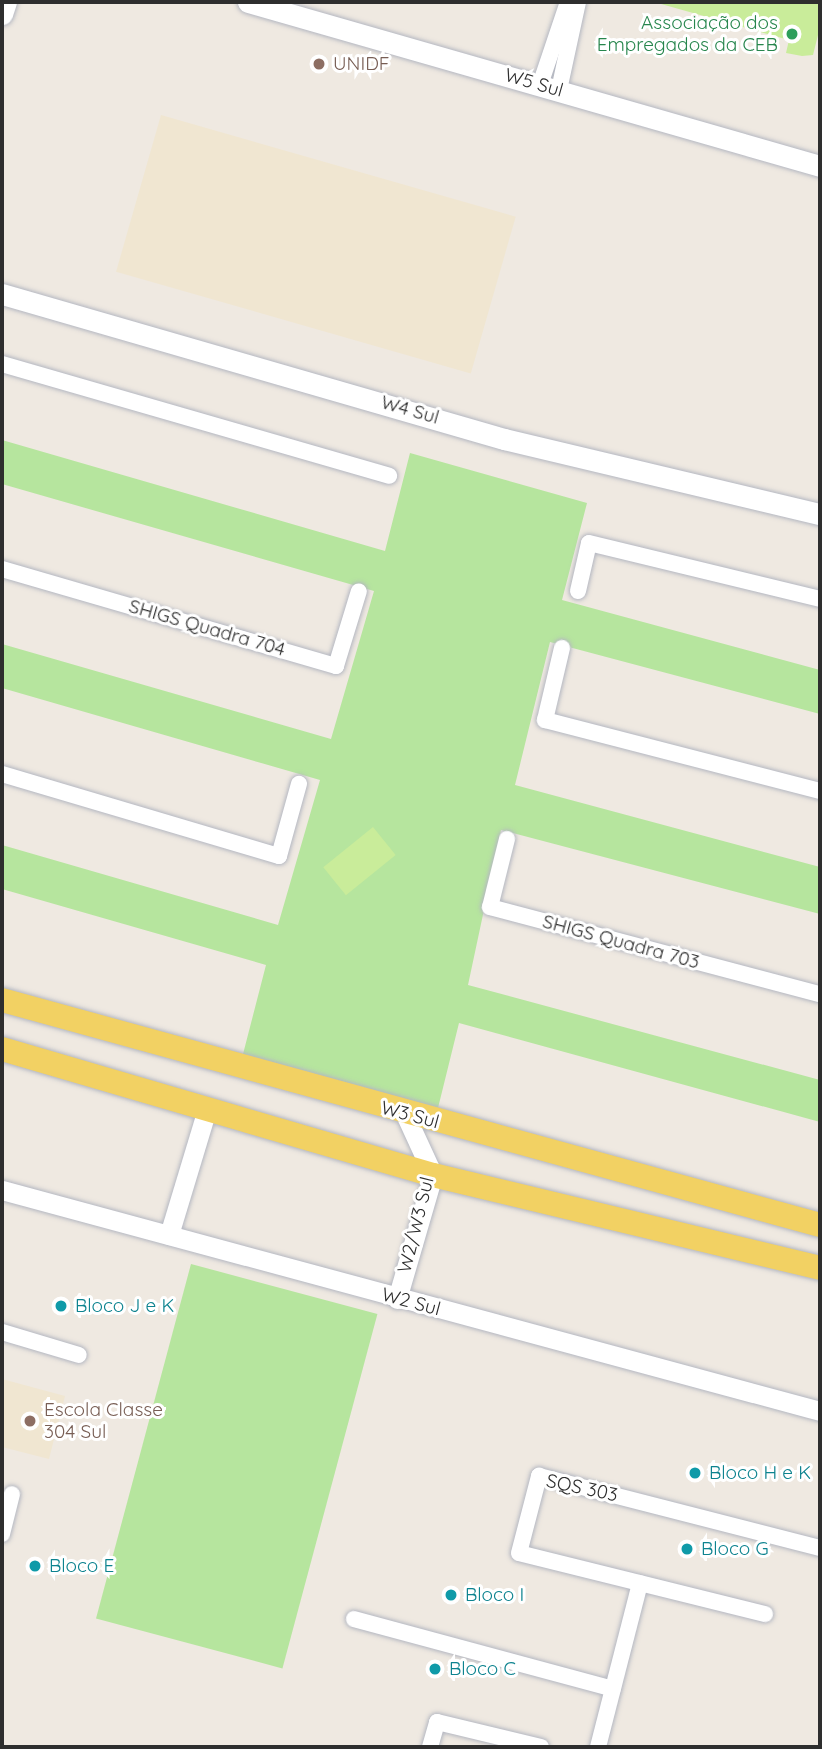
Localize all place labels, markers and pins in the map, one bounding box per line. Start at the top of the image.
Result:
place label: Associação dos Empregados da CEB [597,12,778,56]
marker: Associação dos Empregados da CEB [784,26,800,42]
place label: UNIDF [333,53,390,75]
marker: UNIDF [311,56,327,72]
place label: Bloco J e K [75,1295,174,1317]
marker: Bloco J e K [53,1298,69,1314]
place label: Escola Classe 304 Sul [44,1399,163,1443]
marker: Escola Classe 304 Sul [22,1413,38,1429]
place label: Bloco H e K [709,1462,811,1484]
marker: Bloco H e K [687,1465,703,1481]
place label: Bloco G [701,1538,769,1560]
marker: Bloco G [679,1541,695,1557]
place label: Bloco E [49,1555,114,1577]
marker: Bloco E [27,1558,43,1574]
place label: Bloco I [465,1584,524,1606]
marker: Bloco I [443,1587,459,1603]
place label: Bloco C [449,1658,516,1680]
marker: Bloco C [427,1661,443,1677]

